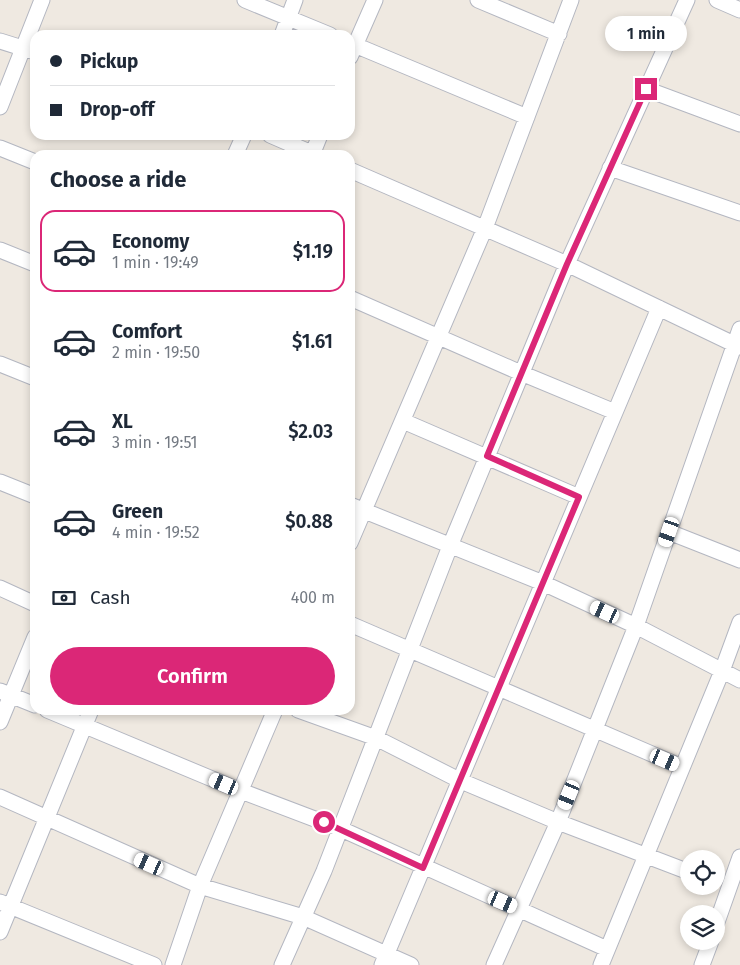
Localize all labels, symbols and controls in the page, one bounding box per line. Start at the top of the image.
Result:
callout: 1 min [605,17,687,52]
text: 1 min [627,24,665,43]
text: Pickup [80,50,138,73]
route end [635,78,657,100]
text: Drop-off [80,98,154,121]
text: Choose a ride [50,166,186,193]
icon: car [52,229,97,274]
text: Economy [112,230,189,253]
text: $1.19 [293,240,333,263]
text: 1 min · 19:49 [112,253,199,272]
icon: car [52,319,97,364]
text: Comfort [112,320,182,343]
text: $1.61 [292,330,333,353]
text: 2 min · 19:50 [112,343,200,362]
icon: car [52,409,97,454]
text: XL [112,410,133,433]
text: $2.03 [288,420,333,443]
text: 3 min · 19:51 [112,433,198,452]
icon: car [52,499,97,544]
text: Green [112,500,163,523]
text: $0.88 [285,510,333,533]
car [657,515,680,549]
text: 4 min · 19:52 [112,523,200,542]
icon: cash [50,584,78,612]
text: Cash [90,586,131,609]
text: 400 m [291,588,335,607]
car [588,599,621,625]
button: Confirm [50,647,335,705]
car [648,747,681,773]
car [207,771,240,797]
car [556,778,581,812]
route start [313,811,335,833]
map controls [680,850,725,950]
button: locate [680,850,725,895]
car [132,851,165,877]
car [486,889,519,915]
button: layers [680,905,725,950]

